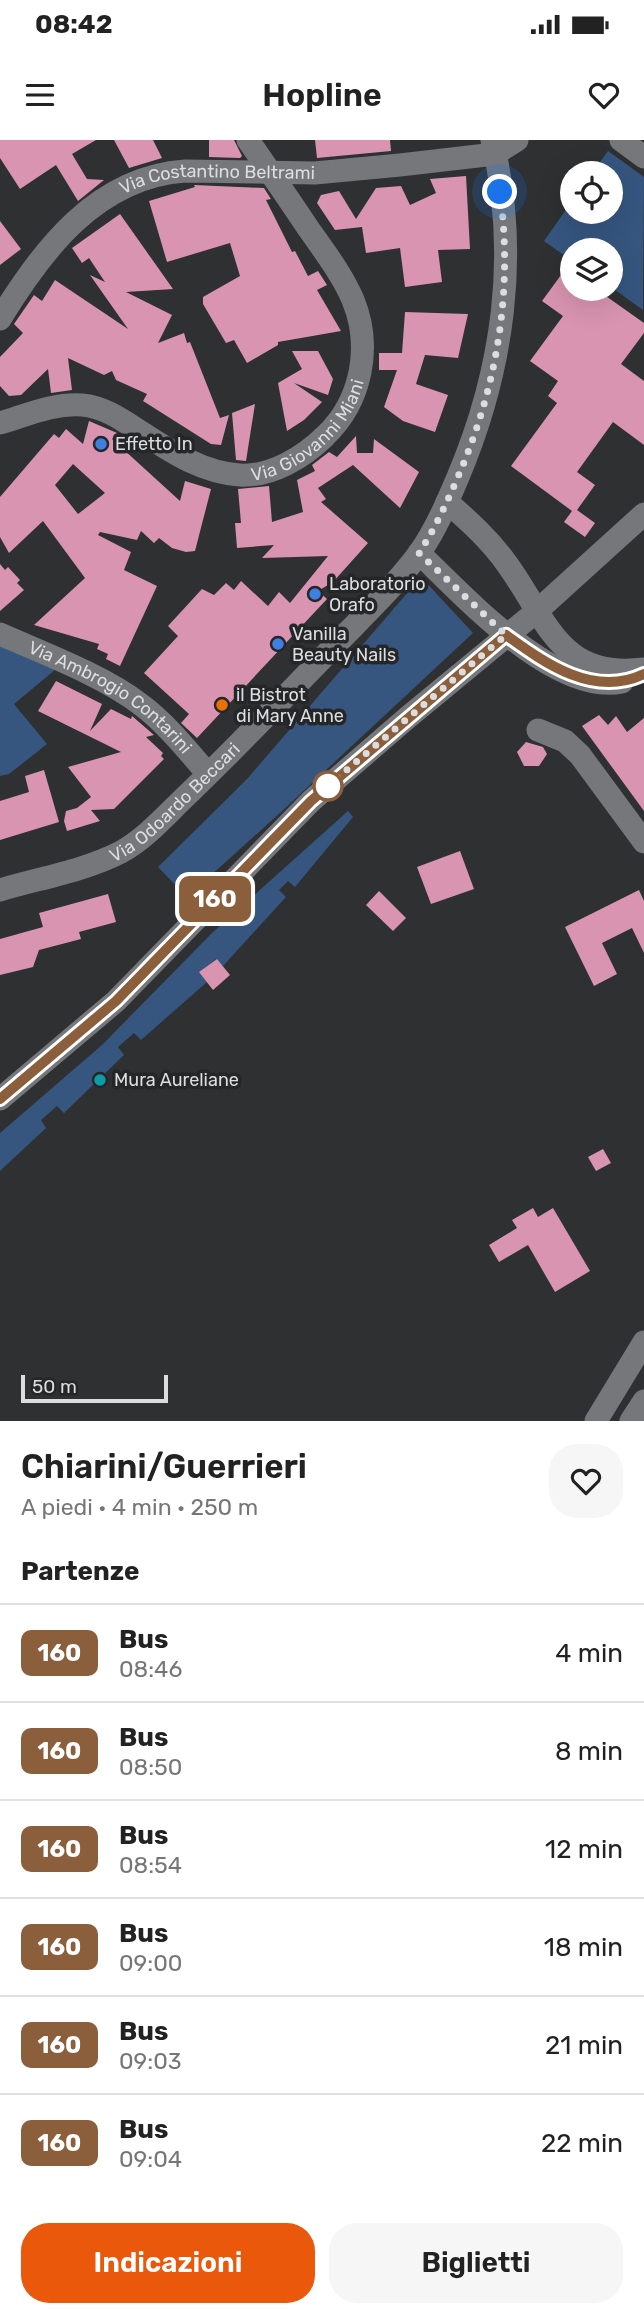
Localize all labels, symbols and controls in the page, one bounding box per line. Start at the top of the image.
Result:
text: 08:42 [35,9,113,40]
icon: menu [21,76,59,114]
text: Hopline [262,76,382,114]
icon: heart [585,76,623,114]
street label: Via Costantino Beltrami [116,160,315,199]
map controls [560,161,623,301]
button: locate [560,161,623,224]
your location [482,174,517,209]
button: layers [560,238,623,301]
street label: Via Giovanni Miani [249,377,369,486]
place label: Effetto In [115,433,193,455]
marker: Effetto In [93,436,109,452]
place label: Laboratorio Orafo [329,573,426,616]
marker: Laboratorio Orafo [307,586,323,602]
place label: Vanilla Beauty Nails [292,623,396,666]
street label: Via Ambrogio Contarini [25,636,196,758]
marker: Vanilla Beauty Nails [270,636,286,652]
place label: il Bistrot di Mary Anne [236,684,344,727]
marker: il Bistrot di Mary Anne [214,697,230,713]
street label: Via Odoardo Beccari [106,738,245,867]
unlabelled marker [313,771,343,801]
line badge: 160 [175,876,255,922]
text: 160 [193,885,237,913]
place label: Mura Aureliane [114,1069,239,1091]
marker: Mura Aureliane [92,1072,108,1088]
scale bar [21,1372,168,1404]
text: 50 m [32,1375,77,1398]
button: heart [549,1444,623,1518]
text: Chiarini/Guerrieri [21,1447,307,1486]
text: A piedi · 4 min · 250 m [21,1493,258,1521]
text: Partenze [21,1556,139,1587]
text: Bus [119,1624,168,1655]
text: 4 min [555,1638,623,1669]
text: 160 [38,1639,81,1667]
text: 08:46 [119,1655,182,1683]
text: Bus [119,1722,168,1753]
text: 8 min [555,1736,623,1767]
text: 160 [38,1737,81,1765]
text: 08:50 [119,1753,182,1781]
text: Bus [119,1820,168,1851]
text: 12 min [545,1834,623,1865]
text: 160 [38,1835,81,1863]
text: 08:54 [119,1851,182,1879]
text: Bus [119,1918,168,1949]
text: 18 min [544,1932,623,1963]
text: 160 [38,1933,81,1961]
text: 09:00 [119,1949,182,1977]
text: Bus [119,2016,168,2047]
text: 21 min [545,2030,623,2061]
text: 160 [38,2031,81,2059]
text: 09:03 [119,2047,182,2075]
text: Bus [119,2114,168,2145]
text: 22 min [541,2128,623,2159]
text: 160 [38,2129,81,2157]
text: 09:04 [119,2145,182,2173]
button: Indicazioni [21,2223,315,2303]
button: Biglietti [329,2223,623,2303]

